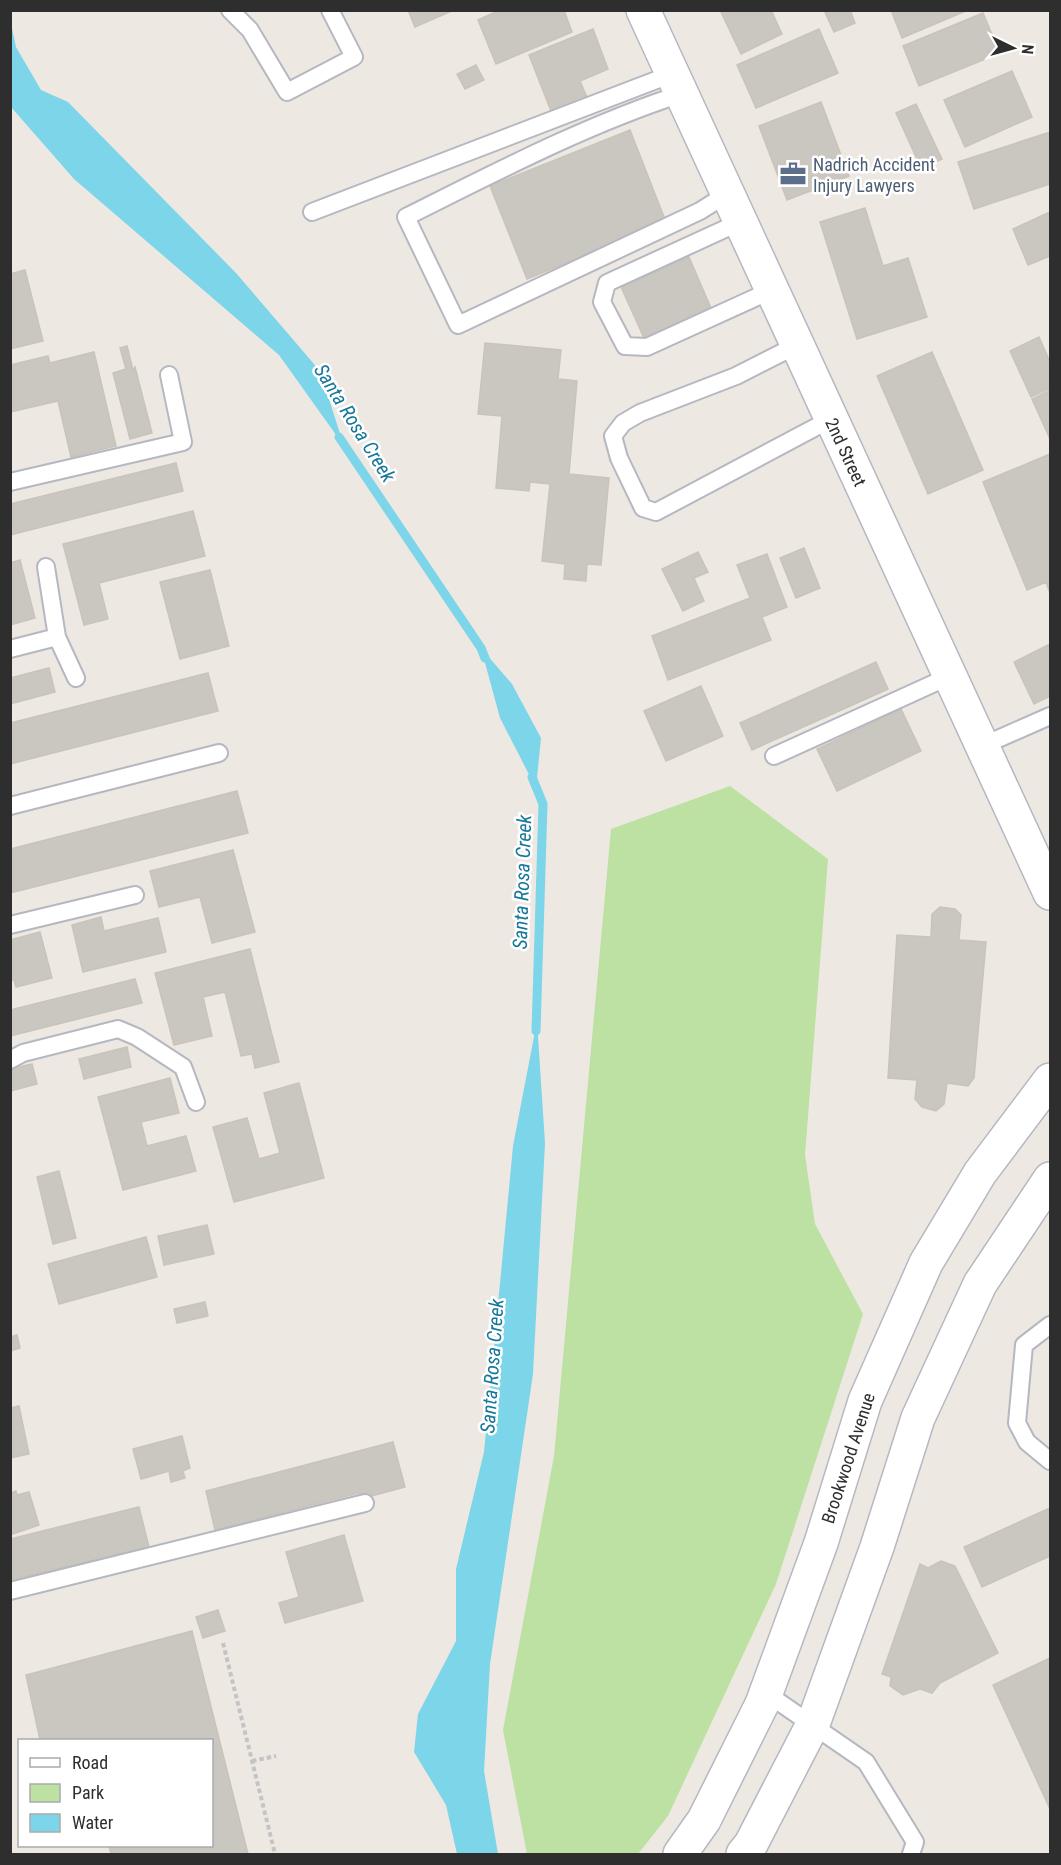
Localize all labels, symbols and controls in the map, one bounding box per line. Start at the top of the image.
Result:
north arrow [983,18,1043,78]
text: N [1018,44,1037,55]
place label: Nadrich Accident Injury Lawyers [813,154,935,196]
office icon: Nadrich Accident Injury Lawyers [778,159,808,189]
water label: Santa Rosa Creek [309,360,402,488]
street label: 2nd Street [821,415,871,489]
water label: Santa Rosa Creek [508,813,536,950]
water label: Santa Rosa Creek [475,1297,509,1434]
street label: Brookwood Avenue [817,1390,879,1526]
legend [18,1739,213,1847]
text: Road [72,1752,108,1773]
text: Park [72,1782,104,1803]
text: Water [72,1812,114,1833]

